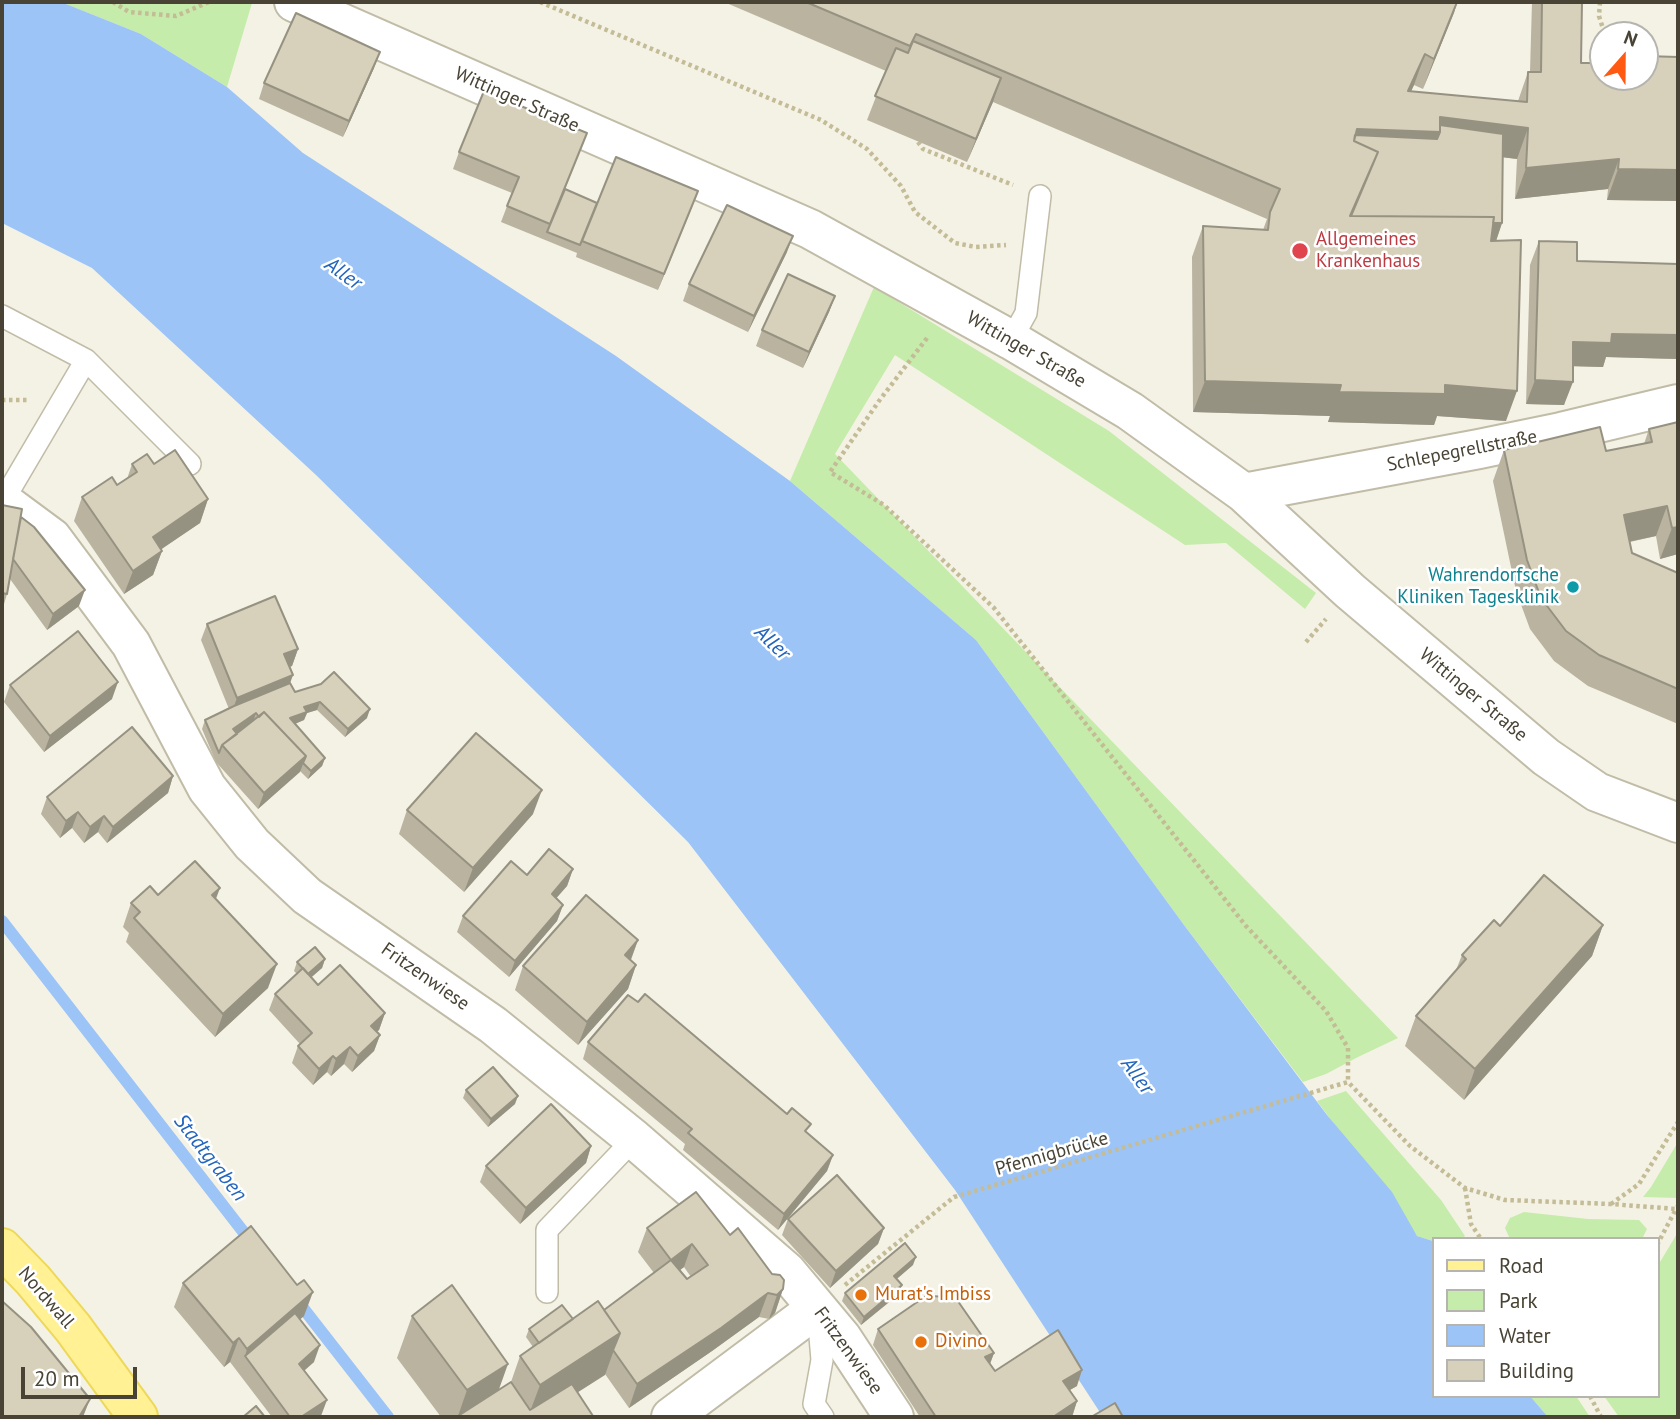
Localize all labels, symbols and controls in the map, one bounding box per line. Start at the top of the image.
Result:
north arrow [1589,21,1659,91]
text: N [1621,25,1641,52]
street label: Wittinger Straße [451,62,583,138]
place label: Allgemeines Krankenhaus [1316,229,1420,273]
marker: Allgemeines Krankenhaus [1290,241,1310,261]
water label: Aller [320,252,366,296]
street label: Wittinger Straße [962,307,1090,393]
street label: Schlepegrellstraße [1385,425,1539,477]
place label: Wahrendorfsche Kliniken Tagesklinik [1397,565,1559,609]
marker: Wahrendorfsche Kliniken Tagesklinik [1565,579,1581,595]
water label: Aller [749,620,795,666]
street label: Wittinger Straße [1414,643,1532,747]
street label: Fritzenwiese [377,938,473,1016]
water label: Aller [1115,1053,1159,1099]
water label: Stadtgraben [168,1109,252,1207]
street label: Pfennigbrücke [993,1127,1111,1181]
legend [1432,1237,1659,1398]
text: Road [1499,1252,1543,1279]
street label: Nordwall [13,1263,79,1333]
place label: Murat's Imbiss [875,1284,991,1306]
marker: Murat's Imbiss [853,1287,869,1303]
text: Park [1499,1287,1538,1314]
street label: Fritzenwiese [809,1303,887,1399]
text: Water [1499,1322,1551,1349]
place label: Divino [935,1331,987,1353]
marker: Divino [913,1334,929,1350]
scale bar [24,1352,140,1396]
text: Building [1499,1357,1574,1384]
text: 20 m [34,1365,80,1392]

